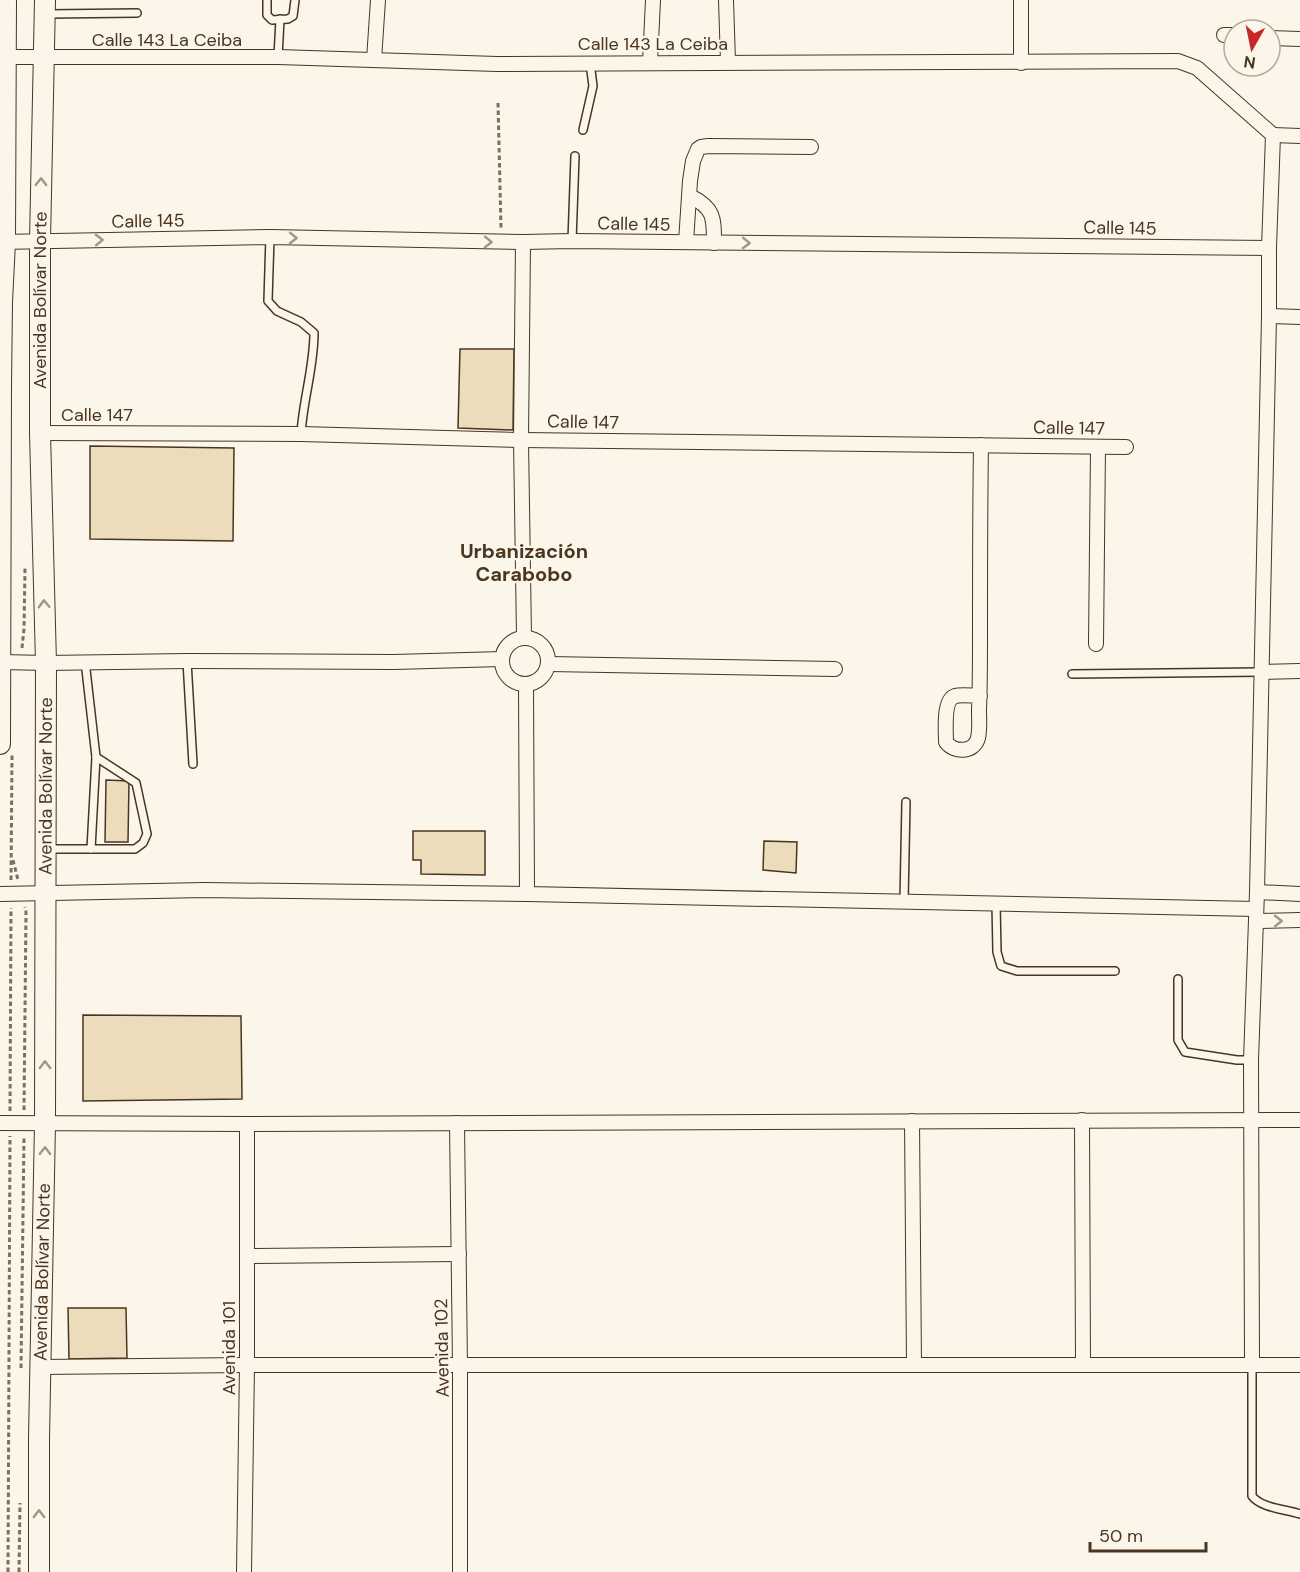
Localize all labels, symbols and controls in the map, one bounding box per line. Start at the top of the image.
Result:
north arrow [1222,18,1282,78]
street label: Calle 143 La Ceiba [92,28,242,52]
street label: Calle 143 La Ceiba [578,32,728,56]
text: N [1242,51,1257,74]
one-way arrow [35,178,48,187]
street label: Calle 145 [111,208,185,234]
street label: Avenida Bolívar Norte [28,211,53,389]
street label: Calle 145 [597,211,671,237]
street label: Calle 145 [1083,215,1157,241]
one-way arrow [289,231,298,244]
one-way arrow [94,234,103,246]
one-way arrow [484,235,493,248]
one-way arrow [742,237,751,249]
street label: Calle 147 [61,403,133,427]
street label: Calle 147 [547,409,619,435]
street label: Calle 147 [1033,415,1105,441]
district label: Urbanización Carabobo [460,538,588,587]
one-way arrow [38,600,51,609]
street label: Avenida Bolívar Norte [34,697,58,875]
one-way arrow [1274,915,1283,927]
one-way arrow [39,1060,51,1069]
one-way arrow [38,1146,51,1155]
street label: Avenida Bolívar Norte [28,1183,56,1361]
street label: Avenida 102 [429,1298,455,1398]
street label: Avenida 101 [217,1301,241,1395]
one-way arrow [33,1509,45,1518]
scale bar [1090,1515,1206,1553]
text: 50 m [1099,1524,1143,1548]

